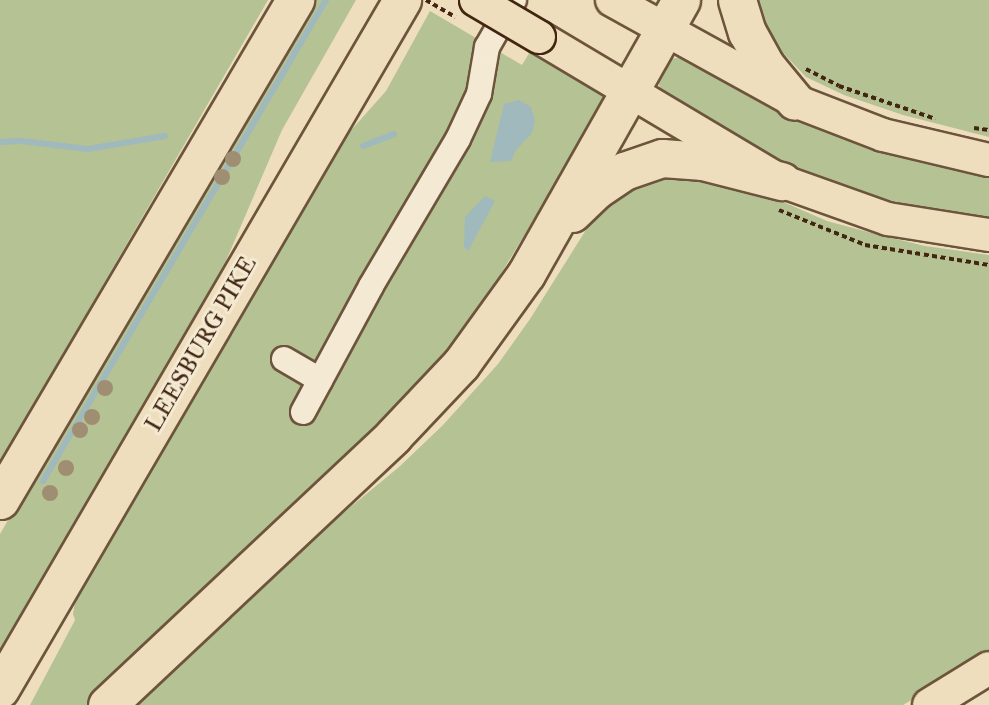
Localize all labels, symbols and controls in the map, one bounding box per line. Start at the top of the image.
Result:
street label: LEESBURG PIKE [139,251,263,437]

